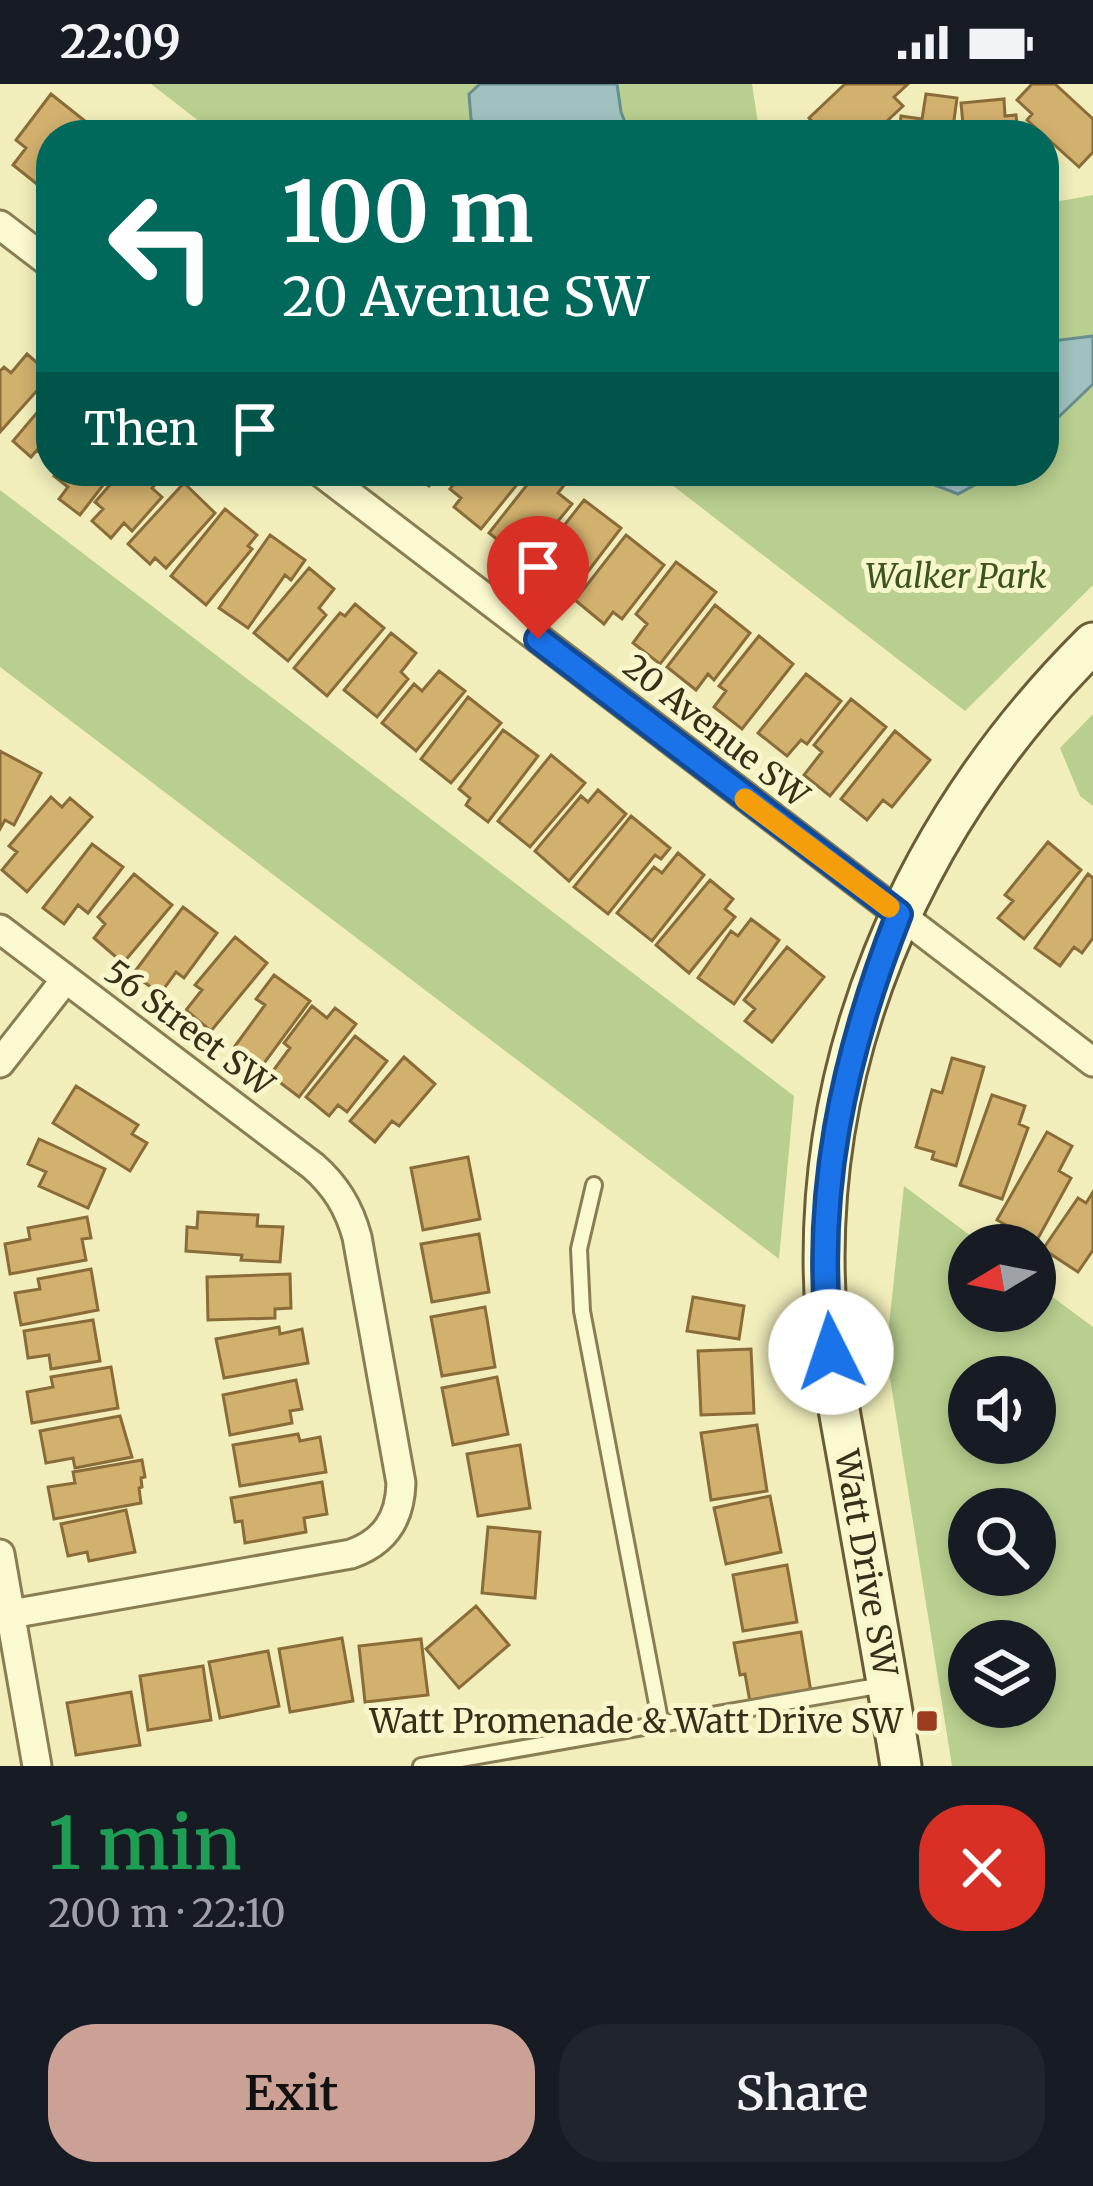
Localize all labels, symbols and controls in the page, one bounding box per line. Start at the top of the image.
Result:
text: 22:09 [60,14,181,70]
text: 100 m [282,159,534,265]
icon: left [84,168,240,324]
text: 20 Avenue SW [282,263,649,331]
icon: arrive [222,396,288,462]
text: Then [84,401,198,457]
pin [487,516,589,639]
icon: arrive [505,534,571,600]
park label: Walker Park [865,556,1047,597]
street label: 20 Avenue SW [615,646,818,817]
street label: 56 Street SW [96,951,283,1106]
north arrow [948,1224,1056,1332]
map controls [948,1224,1056,1728]
position arrow [768,1289,894,1415]
button: sound [948,1356,1056,1464]
street label: Watt Drive SW [826,1446,906,1680]
button: search [948,1488,1056,1596]
button: layers [948,1620,1056,1728]
place label: Watt Promenade & Watt Drive SW [368,1701,904,1742]
marker: Watt Promenade & Watt Drive SW [914,1708,940,1734]
text: 1 min [48,1798,242,1889]
button: close [919,1805,1045,1931]
text: 200 m · 22:10 [48,1889,286,1938]
button: Exit [48,2024,535,2162]
button: Share [559,2024,1045,2162]

